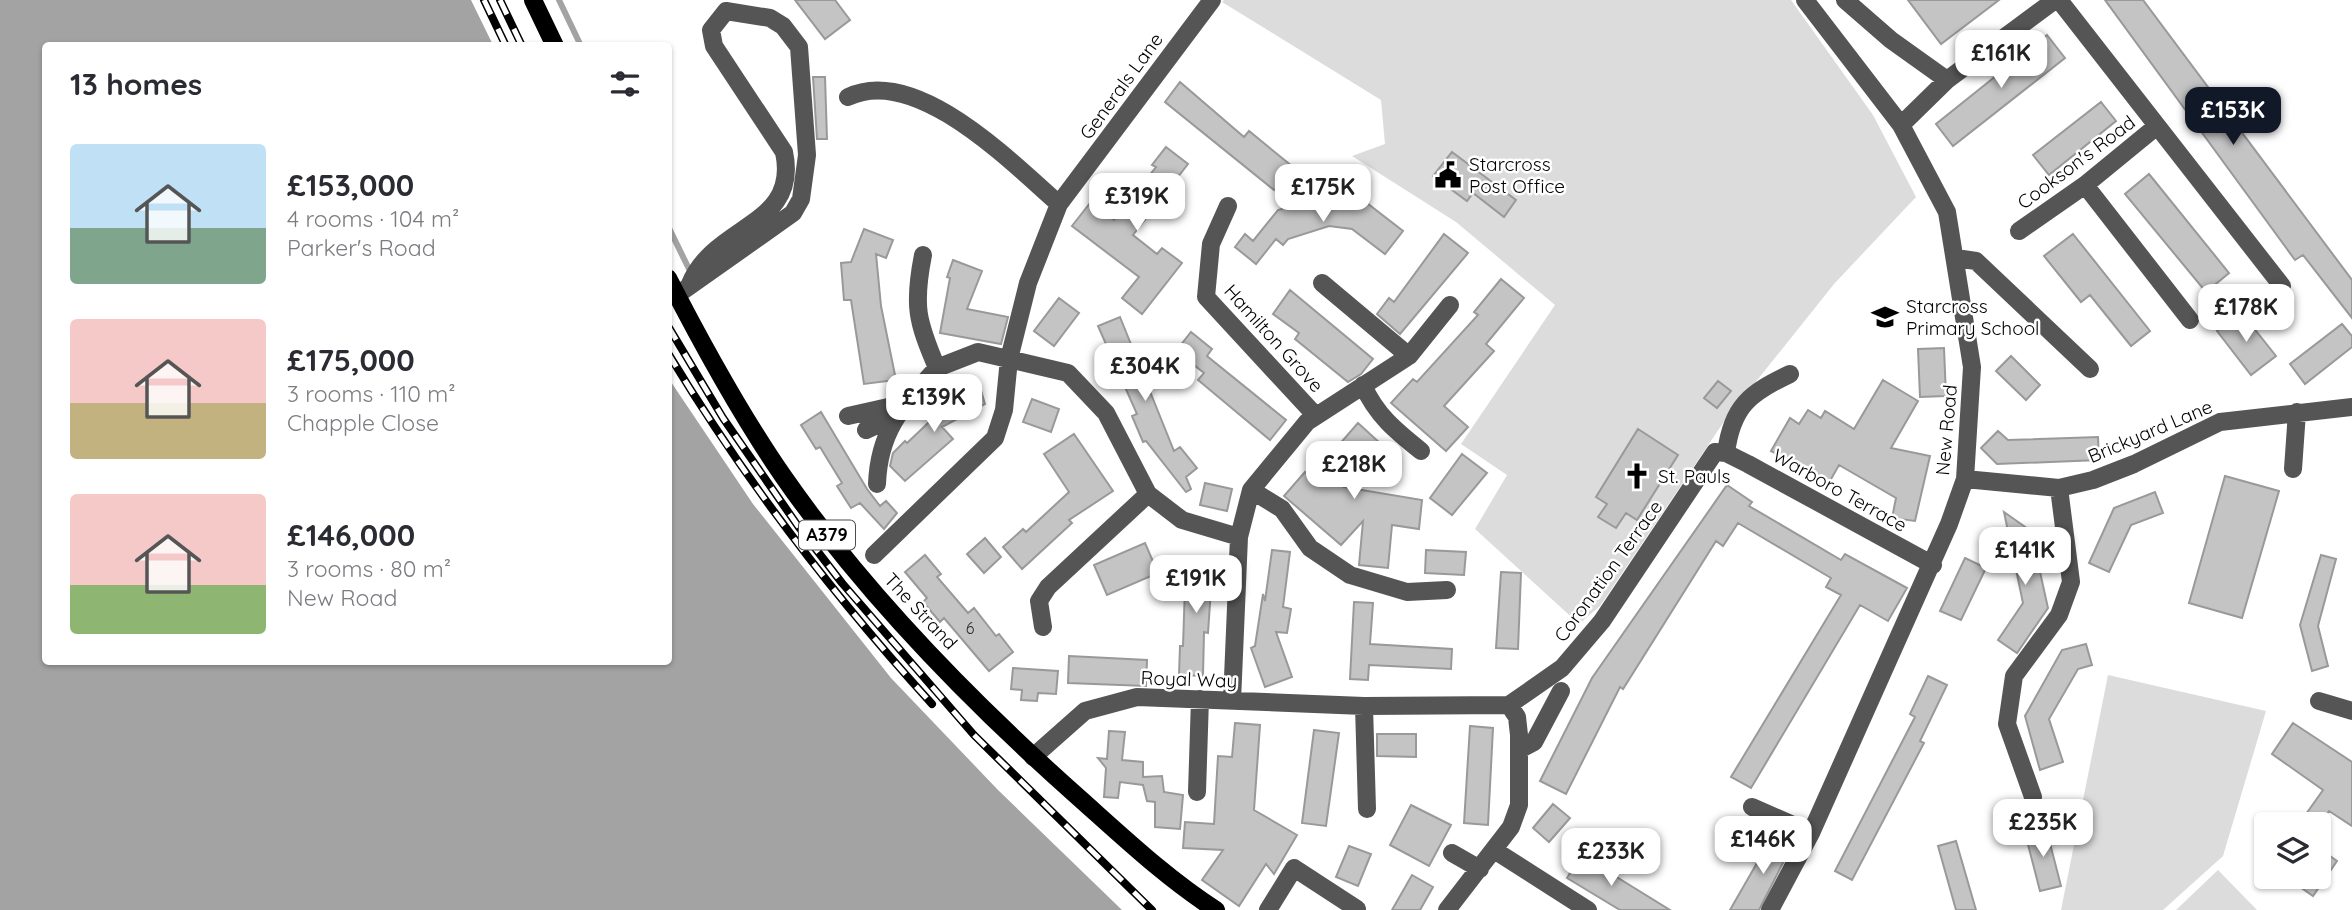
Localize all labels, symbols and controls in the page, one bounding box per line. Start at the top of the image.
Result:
street label: Generals Lane [1074,28,1168,144]
pin: £161K [1952,31,2050,90]
text: £161K [1971,38,2031,67]
text: 13 homes [70,65,202,103]
icon: filters [606,65,644,103]
pin: £153K [2184,88,2282,147]
text: £153K [2201,95,2265,124]
street label: Cookson's Road [2012,110,2140,214]
place label: Starcross Post Office [1469,152,1565,198]
public building icon: Starcross Post Office [1433,160,1463,190]
pin: £175K [1274,164,1372,224]
text: £153,000 [287,166,414,204]
icon: home [126,172,210,256]
text: £175K [1291,172,1355,201]
pin: £319K [1088,174,1186,233]
text: £319K [1105,181,1169,210]
text: 4 rooms · 104 m² [287,204,459,233]
text: Parker's Road [287,233,436,262]
street label: Hamilton Grove [1219,279,1329,397]
pin: £178K [2197,284,2295,344]
text: £178K [2214,292,2278,321]
place label: Starcross Primary School [1906,294,2039,340]
school or university icon: Starcross Primary School [1870,302,1900,332]
text: £175,000 [287,341,415,379]
pin: £304K [1096,344,1194,403]
icon: home [126,347,210,431]
text: £304K [1110,351,1180,380]
pin: £139K [885,374,983,434]
text: 3 rooms · 110 m² [287,379,456,408]
text: £139K [902,382,966,411]
street label: New Road [1930,384,1962,476]
street label: Brickyard Lane [2084,394,2216,468]
text: Chapple Close [287,408,439,437]
pin: £218K [1305,442,1403,501]
street label: Warboro Terrace [1769,443,1911,537]
text: £218K [1322,449,1386,478]
church icon: St. Pauls [1622,461,1652,491]
place label: St. Pauls [1658,464,1730,488]
street label: Coronation Terrace [1549,495,1667,647]
text: £146,000 [287,516,415,554]
road number: A379 [799,520,855,550]
icon: home [126,522,210,606]
pin: £141K [1976,528,2074,587]
text: £141K [1995,535,2055,564]
text: 3 rooms · 80 m² [287,554,451,583]
pin: £191K [1147,556,1245,615]
text: £191K [1166,563,1226,592]
street label: The Strand [879,568,963,654]
text: New Road [287,583,397,612]
house number: 6 [966,618,975,638]
street label: Royal Way [1140,665,1238,693]
pin: £235K [1994,800,2092,859]
text: £235K [2009,807,2077,836]
map controls [2254,812,2331,889]
button: layers [2254,812,2331,889]
pin: £146K [1714,816,1812,876]
text: £146K [1731,824,1795,853]
pin: £233K [1562,828,1660,888]
text: £233K [1577,836,1645,865]

